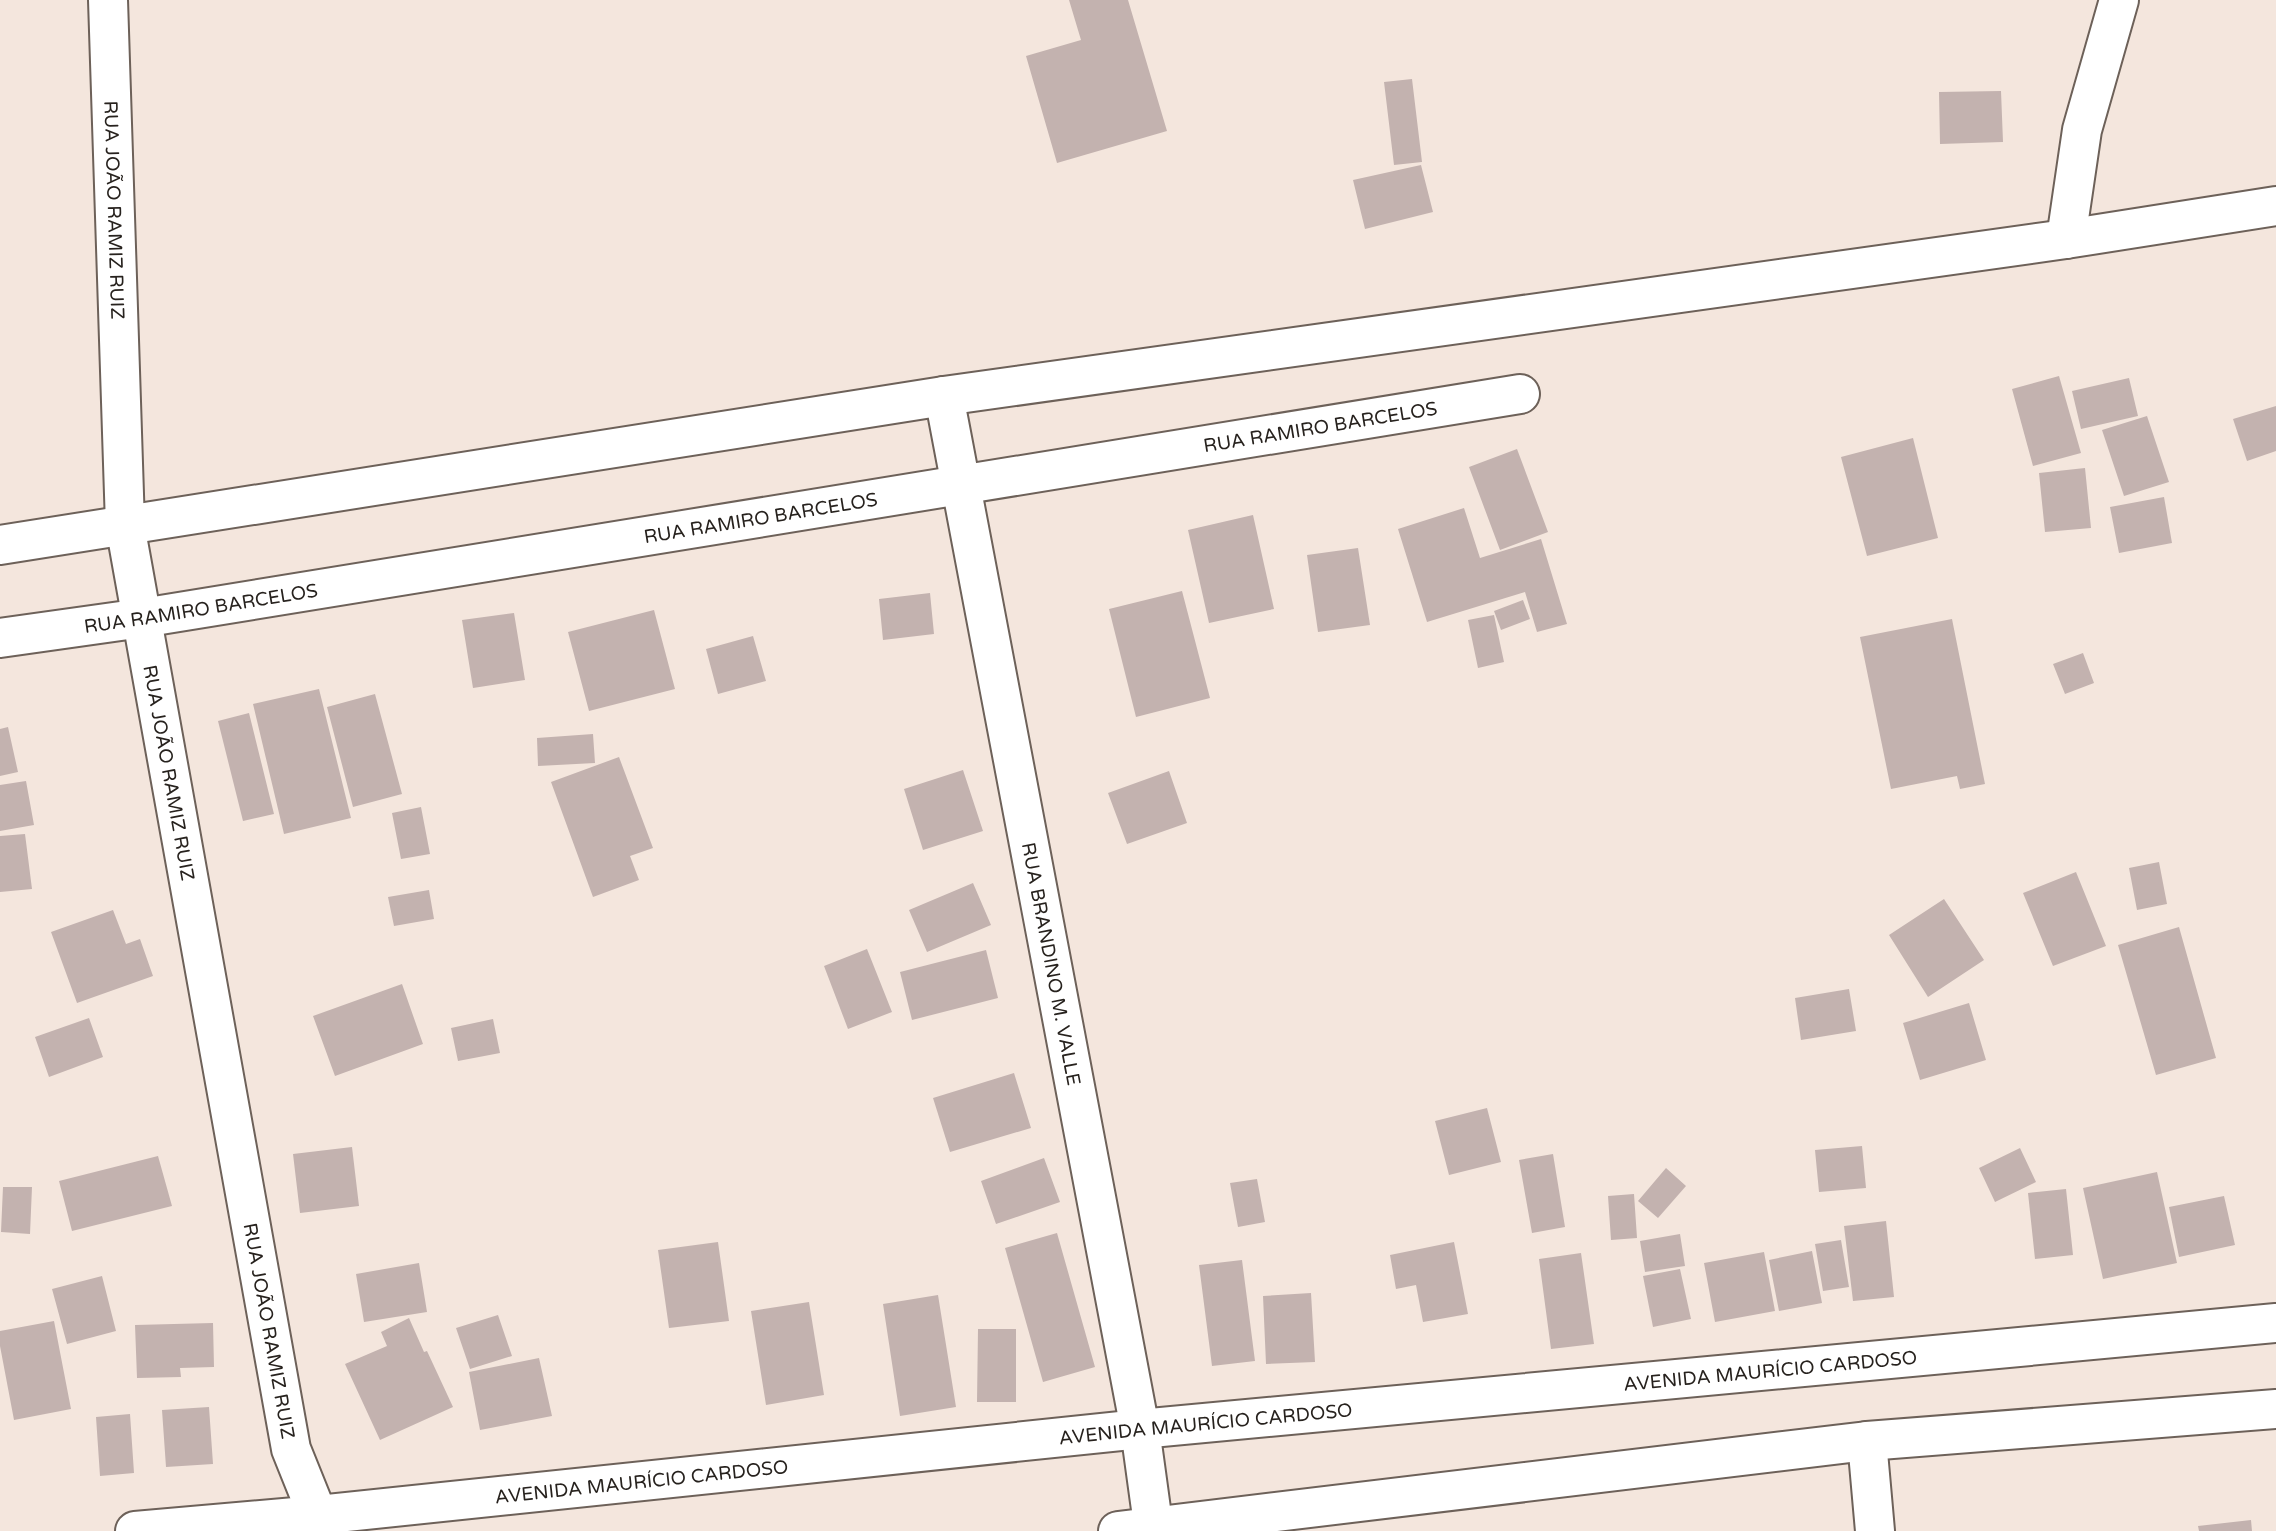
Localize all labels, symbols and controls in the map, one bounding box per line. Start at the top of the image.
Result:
street label: RUA JOÃO RAMIZ RUIZ [99,100,128,320]
street label: RUA RAMIRO BARCELOS [1202,398,1439,457]
street label: RUA RAMIRO BARCELOS [642,489,879,548]
street label: RUA RAMIRO BARCELOS [83,580,319,638]
street label: RUA JOÃO RAMIZ RUIZ [138,663,199,883]
street label: RUA BRANDINO M. VALLE [1017,841,1085,1087]
street label: RUA JOÃO RAMIZ RUIZ [239,1221,299,1441]
street label: AVENIDA MAURÍCIO CARDOSO [1622,1347,1918,1396]
street label: AVENIDA MAURÍCIO CARDOSO [1058,1399,1353,1449]
street label: AVENIDA MAURÍCIO CARDOSO [494,1456,789,1508]

